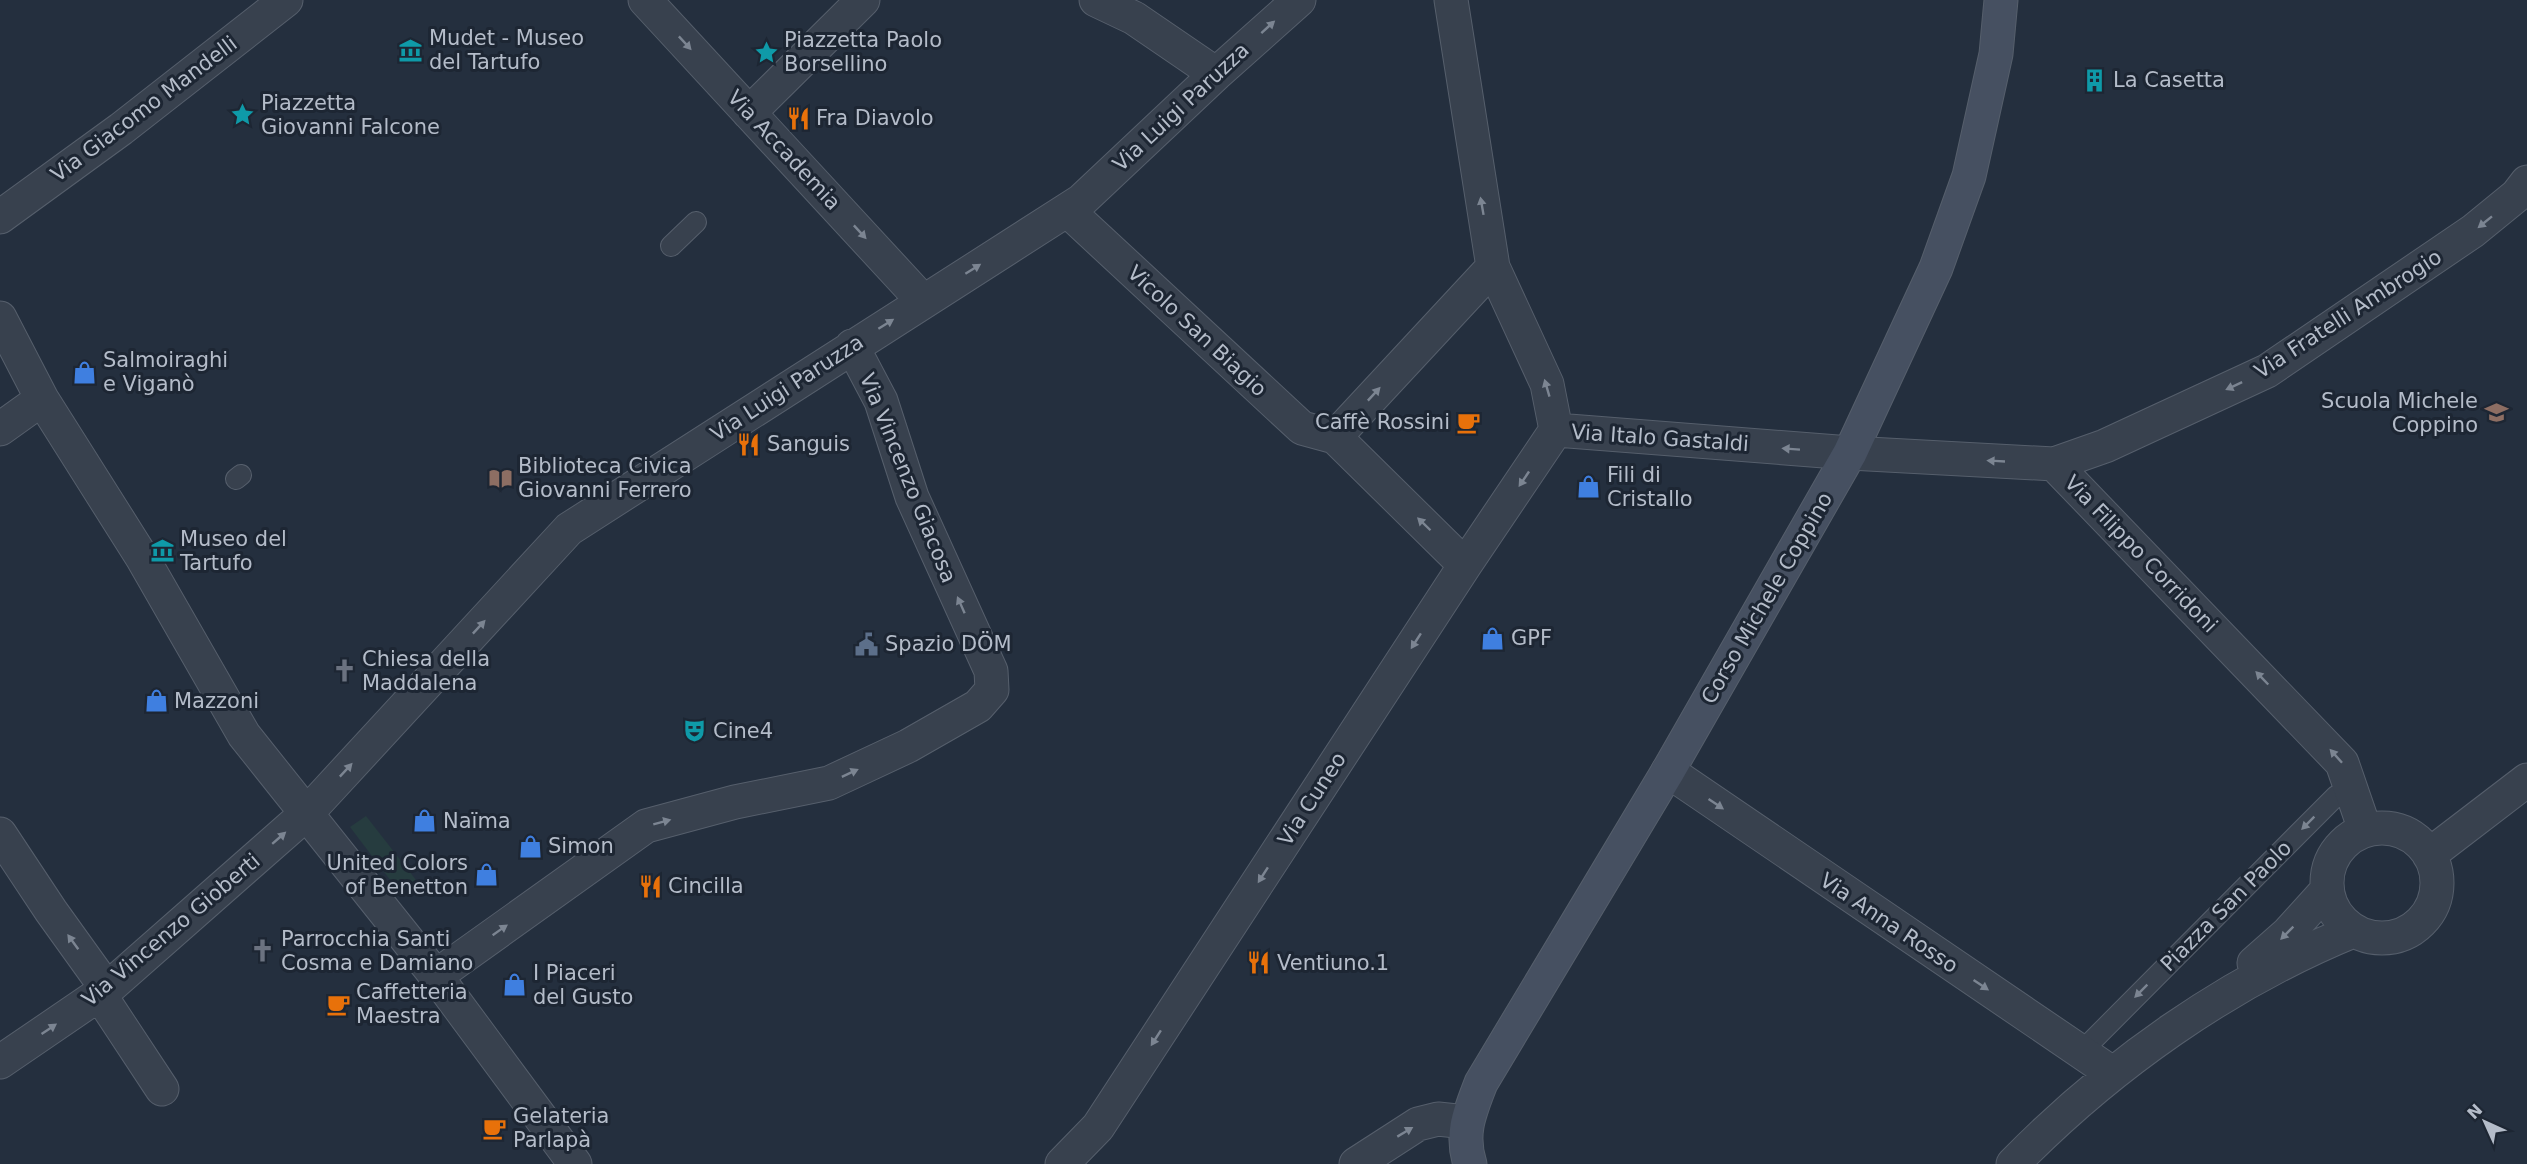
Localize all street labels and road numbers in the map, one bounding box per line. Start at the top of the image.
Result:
street label: Via Giacomo Mandelli [46,31,242,187]
street label: Via Luigi Paruzza [1108,38,1254,176]
street label: Via Accademia [722,85,846,215]
street label: Via Fratelli Ambrogio [2250,245,2446,383]
street label: Vicolo San Biagio [1123,261,1271,401]
street label: Via Luigi Paruzza [706,330,868,446]
street label: Via Vincenzo Giacosa [855,370,961,586]
street label: Via Italo Gastaldi [1570,420,1750,456]
street label: Via Filippo Corridoni [2060,470,2222,638]
street label: Corso Michele Coppino [1697,488,1837,708]
street label: Via Cuneo [1273,748,1351,850]
street label: Piazza San Paolo [2156,836,2296,976]
street label: Via Vincenzo Gioberti [77,849,265,1011]
street label: Via Anna Rosso [1816,868,1962,978]

